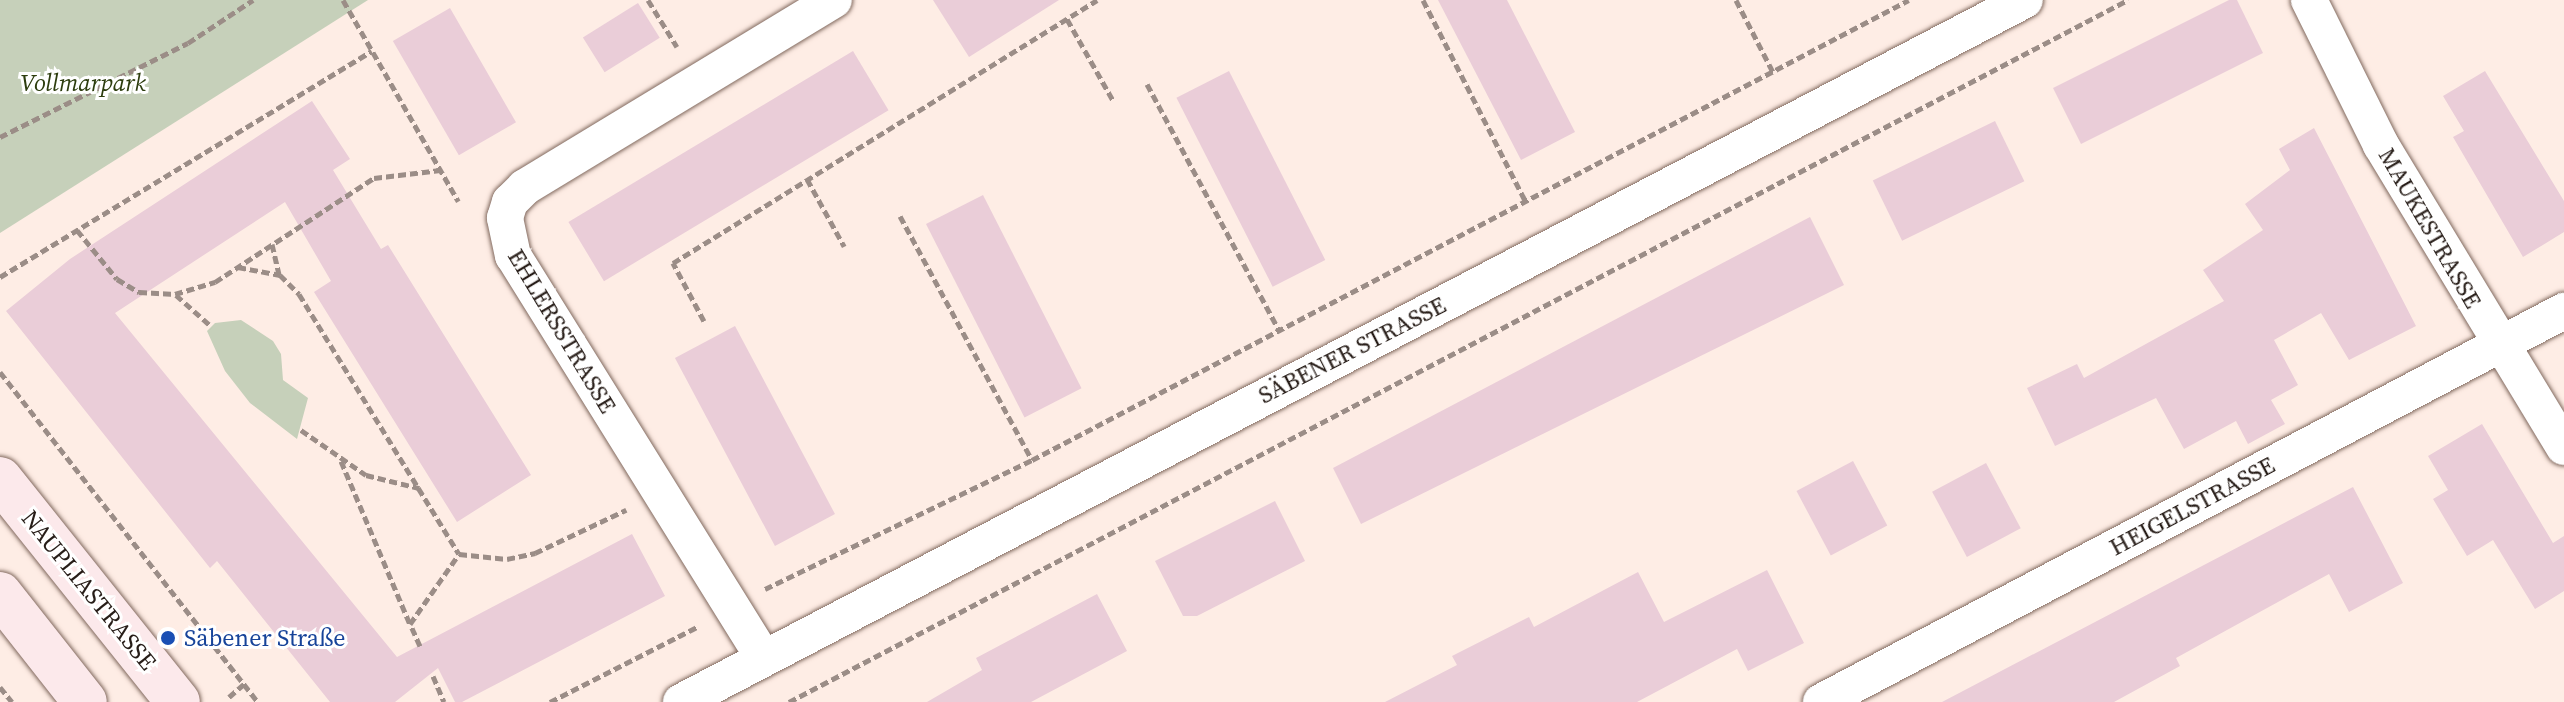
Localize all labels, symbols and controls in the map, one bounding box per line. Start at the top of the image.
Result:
park label: Vollmarpark [20,69,146,97]
street label: MAUKESTRASSE [2372,143,2488,313]
street label: EHLERSSTRASSE [502,244,622,418]
street label: SÄBENER STRASSE [1253,290,1451,410]
street label: HEIGELSTRASSE [2104,450,2280,562]
street label: NAUPLIASTRASSE [16,504,162,676]
place label: Säbener Straße [184,624,346,652]
marker: Säbener Straße [159,629,177,647]

